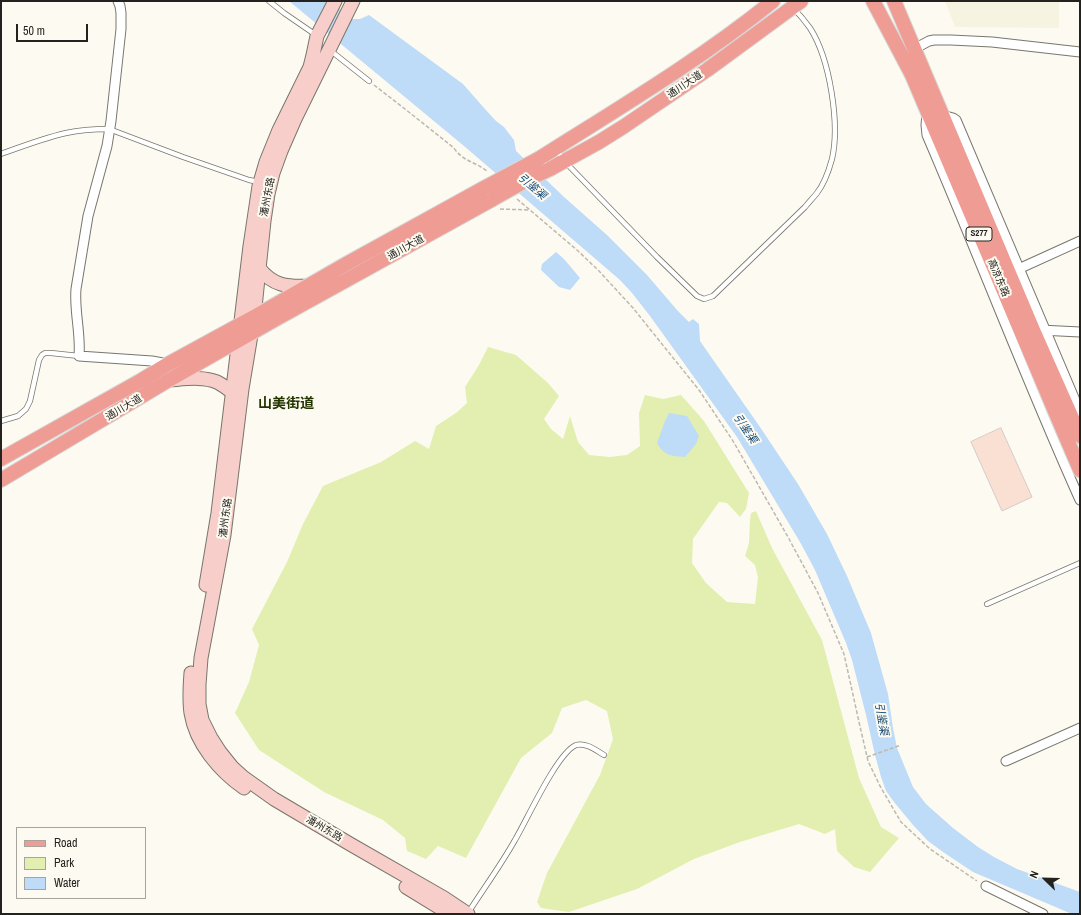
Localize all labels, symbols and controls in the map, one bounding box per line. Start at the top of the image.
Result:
scale bar [18,16,90,42]
text: 50 m [23,23,45,39]
street label: 通川大道 [665,69,705,101]
water label: 引鉴渠 [515,171,549,203]
street label: 潘州东路 [258,176,278,218]
road number: S277 [966,227,992,241]
street label: 通川大道 [386,233,426,263]
street label: 高凉东路 [985,257,1011,299]
street label: 通川大道 [104,393,144,423]
district label: 山美街道 [258,396,314,412]
water label: 引鉴渠 [730,412,760,446]
street label: 潘州东路 [217,497,235,539]
water label: 引鉴渠 [872,702,890,736]
street label: 潘州东路 [304,814,344,844]
legend [16,827,146,899]
text: Road [54,835,78,851]
text: Park [54,855,74,871]
north arrow [1025,859,1065,899]
text: N [1026,869,1042,880]
text: Water [54,875,80,891]

